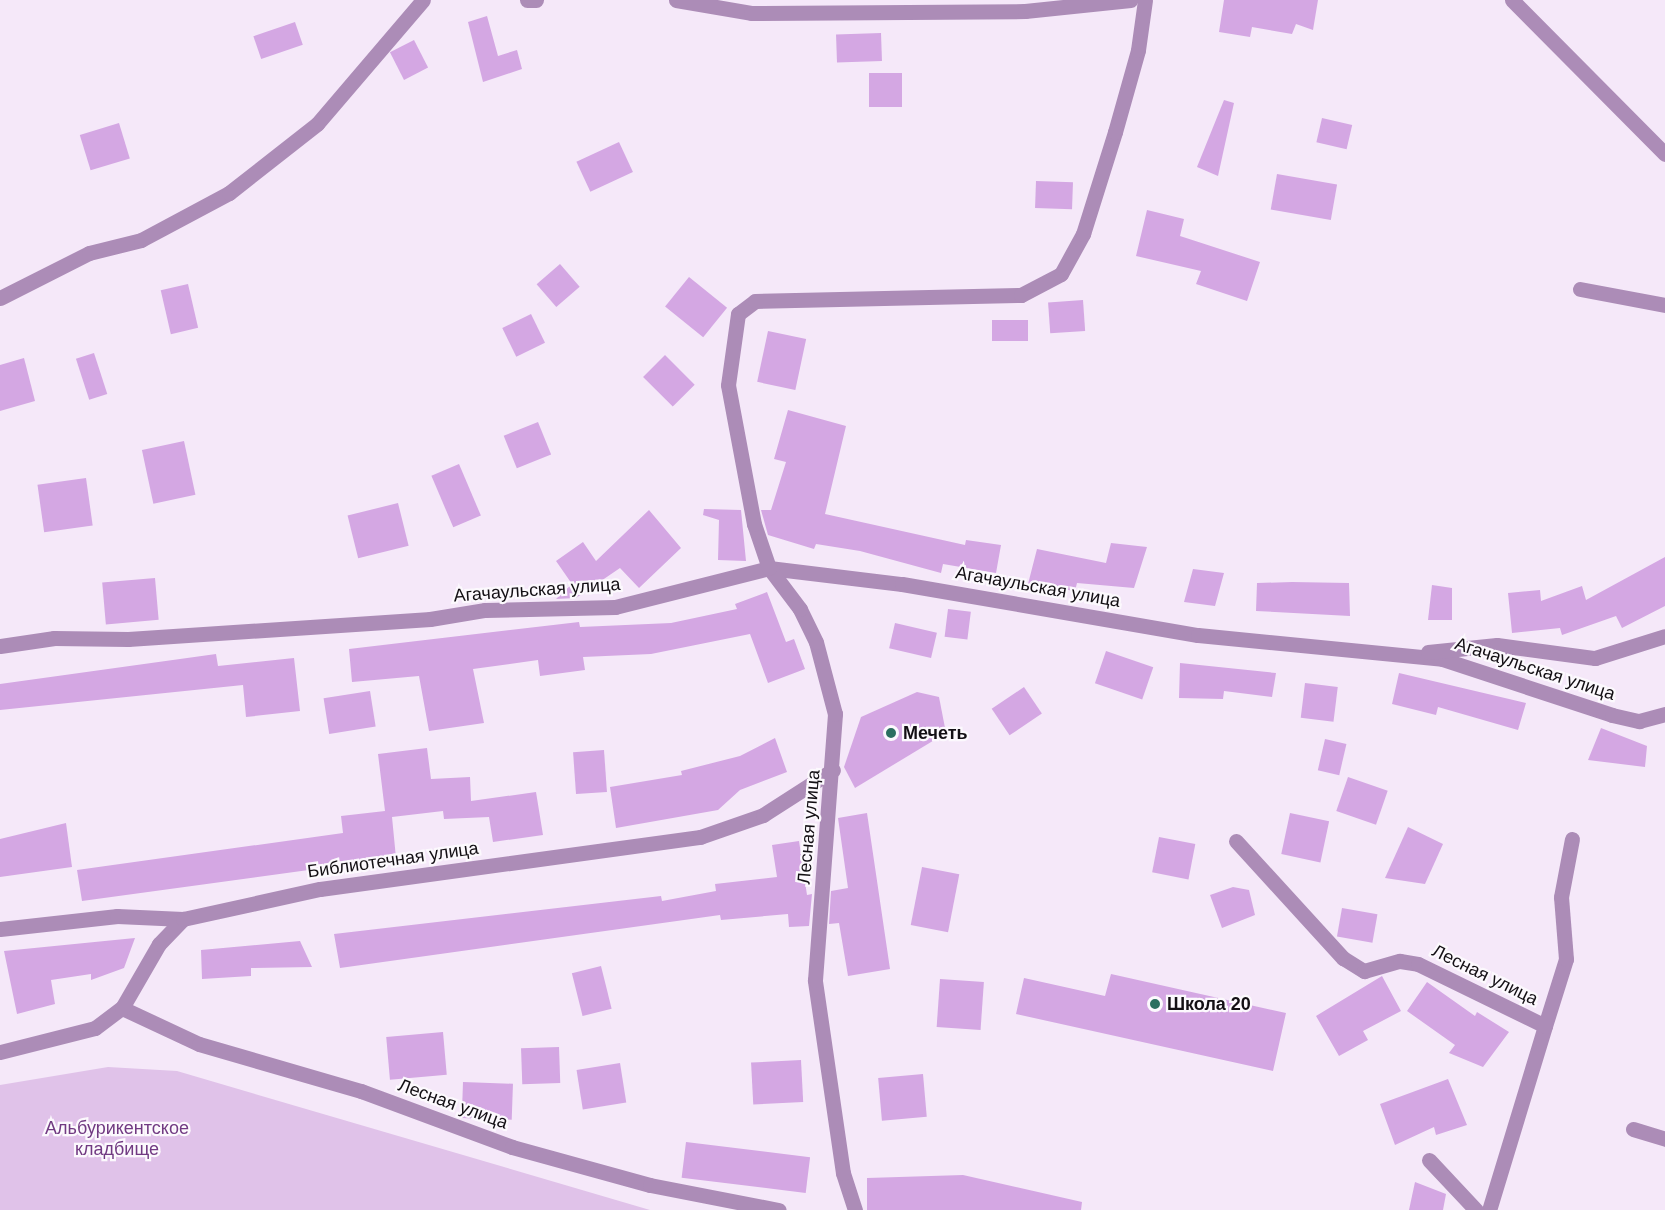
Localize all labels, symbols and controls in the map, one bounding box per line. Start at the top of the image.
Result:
street label: Агачаульская улица [954,562,1122,612]
street label: Агачаульская улица [453,573,621,607]
street label: Агачаульская улица [1452,633,1618,705]
place label: Мечеть [903,722,968,744]
marker: Мечеть [884,726,898,740]
street label: Лесная улица [793,769,825,885]
street label: Библиотечная улица [306,837,480,883]
street label: Лесная улица [1429,940,1541,1010]
place label: Школа 20 [1167,993,1251,1015]
marker: Школа 20 [1148,997,1162,1011]
street label: Лесная улица [395,1074,511,1134]
park label: Альбурикентское кладбище [45,1118,189,1160]

